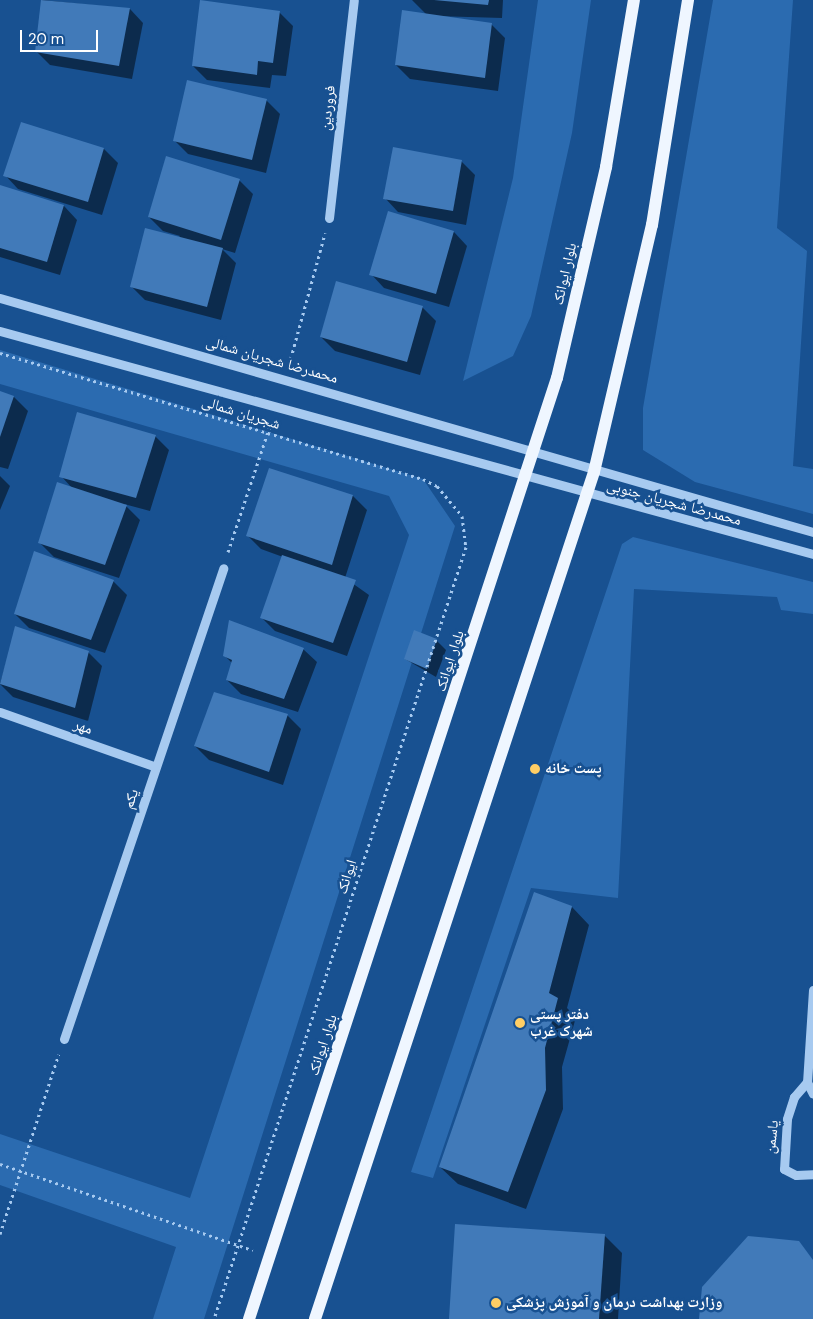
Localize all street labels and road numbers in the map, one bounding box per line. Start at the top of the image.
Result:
street label: فروردین [316,84,340,132]
street label: بلوار ایوانک [549,241,581,307]
street label: محمدرضا شجریان شمالی [204,333,340,387]
street label: شجریان شمالی [200,393,282,433]
street label: محمدرضا شجریان جنوبی [605,476,743,530]
street label: بلوار ایوانک [432,628,468,694]
street label: مهر [71,715,95,739]
street label: یکم [119,787,143,811]
street label: ایوانک [333,858,361,896]
street label: بلوار ایوانک [305,1012,341,1078]
street label: یاسمن [761,1119,783,1155]

